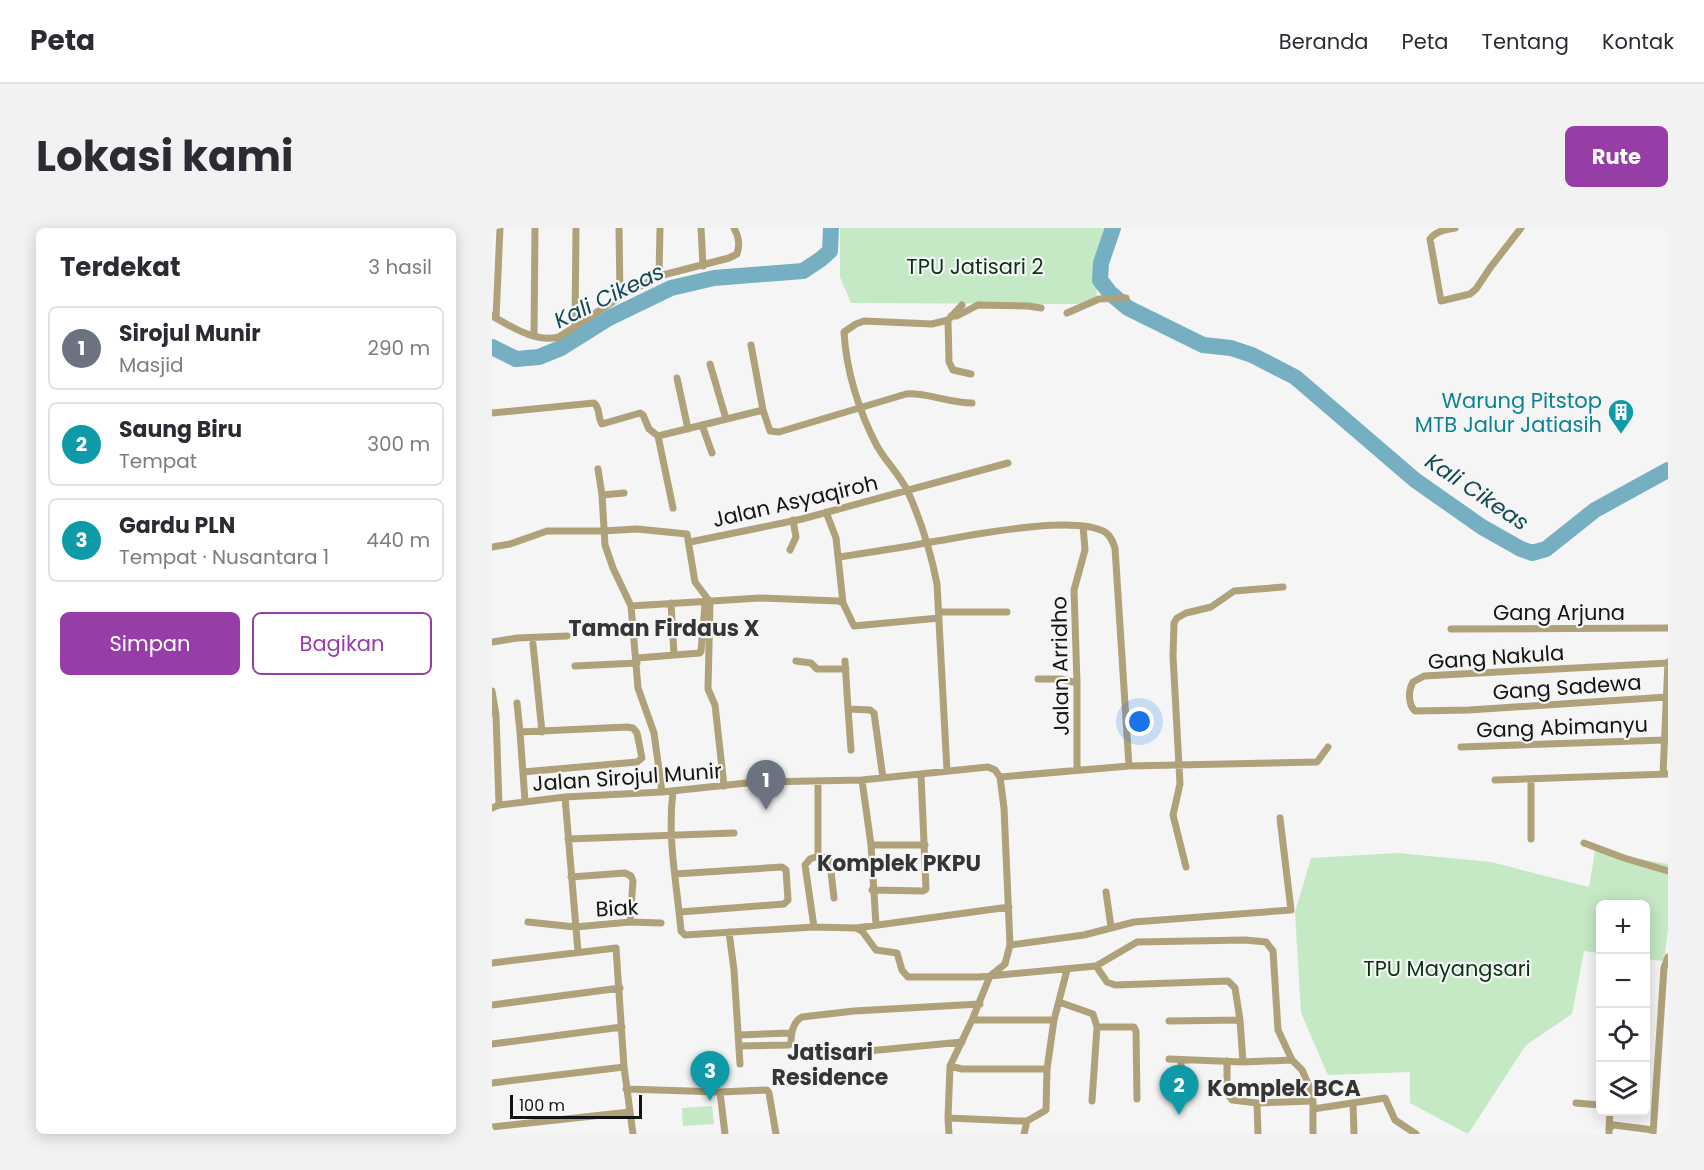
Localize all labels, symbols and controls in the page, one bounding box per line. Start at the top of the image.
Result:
text: Peta [30,21,95,60]
text: Beranda [1279,27,1369,56]
text: Peta [1402,27,1449,56]
text: Tentang [1482,27,1569,56]
text: Kontak [1602,27,1674,56]
button: Rute [1565,126,1668,187]
text: Lokasi kami [36,127,293,186]
text: Terdekat [60,249,180,285]
park label: TPU Jatisari 2 [906,252,1044,281]
text: 3 hasil [368,253,432,281]
water label: Kali Cikeas [549,256,669,336]
text: Sirojul Munir [119,318,261,349]
text: 1 [78,334,85,362]
text: 290 m [367,334,430,362]
text: Masjid [119,351,184,379]
place label: Warung Pitstop MTB Jalur Jatiasih [1415,386,1602,439]
building icon: Warung Pitstop MTB Jalur Jatiasih [1606,397,1636,435]
text: Saung Biru [119,414,242,445]
text: 2 [76,430,87,458]
text: 300 m [367,430,430,458]
water label: Kali Cikeas [1419,446,1535,538]
text: Tempat [119,447,197,475]
street label: Jalan Asyaqiroh [709,468,881,534]
text: Gardu PLN [119,510,235,541]
text: 3 [75,526,88,554]
text: 440 m [366,526,430,554]
text: Tempat · Nusantara 1 [119,543,329,571]
street label: Jalan Arridho [1044,596,1076,736]
street label: Gang Arjuna [1493,598,1625,627]
button: Simpan [60,612,240,675]
button: Bagikan [252,612,432,675]
district label: Taman Firdaus X [569,613,760,644]
street label: Gang Nakula [1427,638,1565,676]
street label: Gang Sadewa [1492,667,1642,707]
your location [1125,707,1154,736]
street label: Gang Abimanyu [1476,710,1648,744]
street label: Jalan Sirojul Munir [531,756,723,798]
pin: 1 [746,760,786,810]
district label: Komplek PKPU [817,848,981,879]
street label: Biak [595,892,639,924]
map controls [1596,900,1650,1116]
button: + [1596,900,1650,954]
park label: TPU Mayangsari [1363,954,1531,983]
button: − [1596,954,1650,1008]
button: locate [1596,1008,1650,1062]
district label: Jatisari Residence [772,1037,888,1093]
pin: 3 [690,1052,730,1101]
button: layers [1596,1062,1650,1116]
pin: 2 [1160,1066,1198,1115]
district label: Komplek BCA [1207,1073,1361,1104]
scale bar [510,1092,642,1120]
text: 100 m [519,1094,565,1117]

